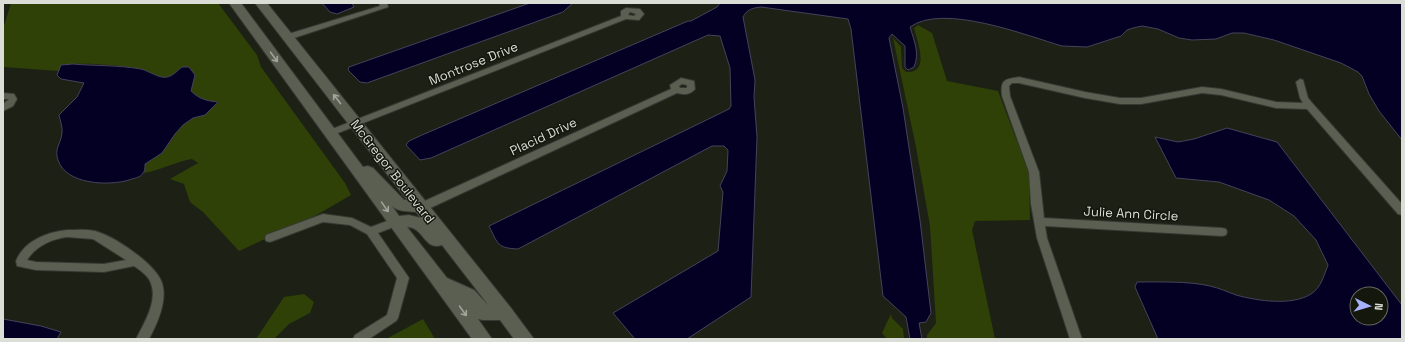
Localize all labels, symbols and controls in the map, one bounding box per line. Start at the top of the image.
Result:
street label: Montrose Drive [426,38,520,89]
one-way arrow [270,51,279,62]
one-way arrow [332,94,341,105]
street label: Placid Drive [507,114,579,159]
street label: McGregor Boulevard [347,116,438,227]
one-way arrow [381,201,389,212]
street label: Julie Ann Circle [1083,203,1179,224]
north arrow [1349,286,1389,326]
text: N [1372,303,1386,311]
one-way arrow [459,305,467,316]

